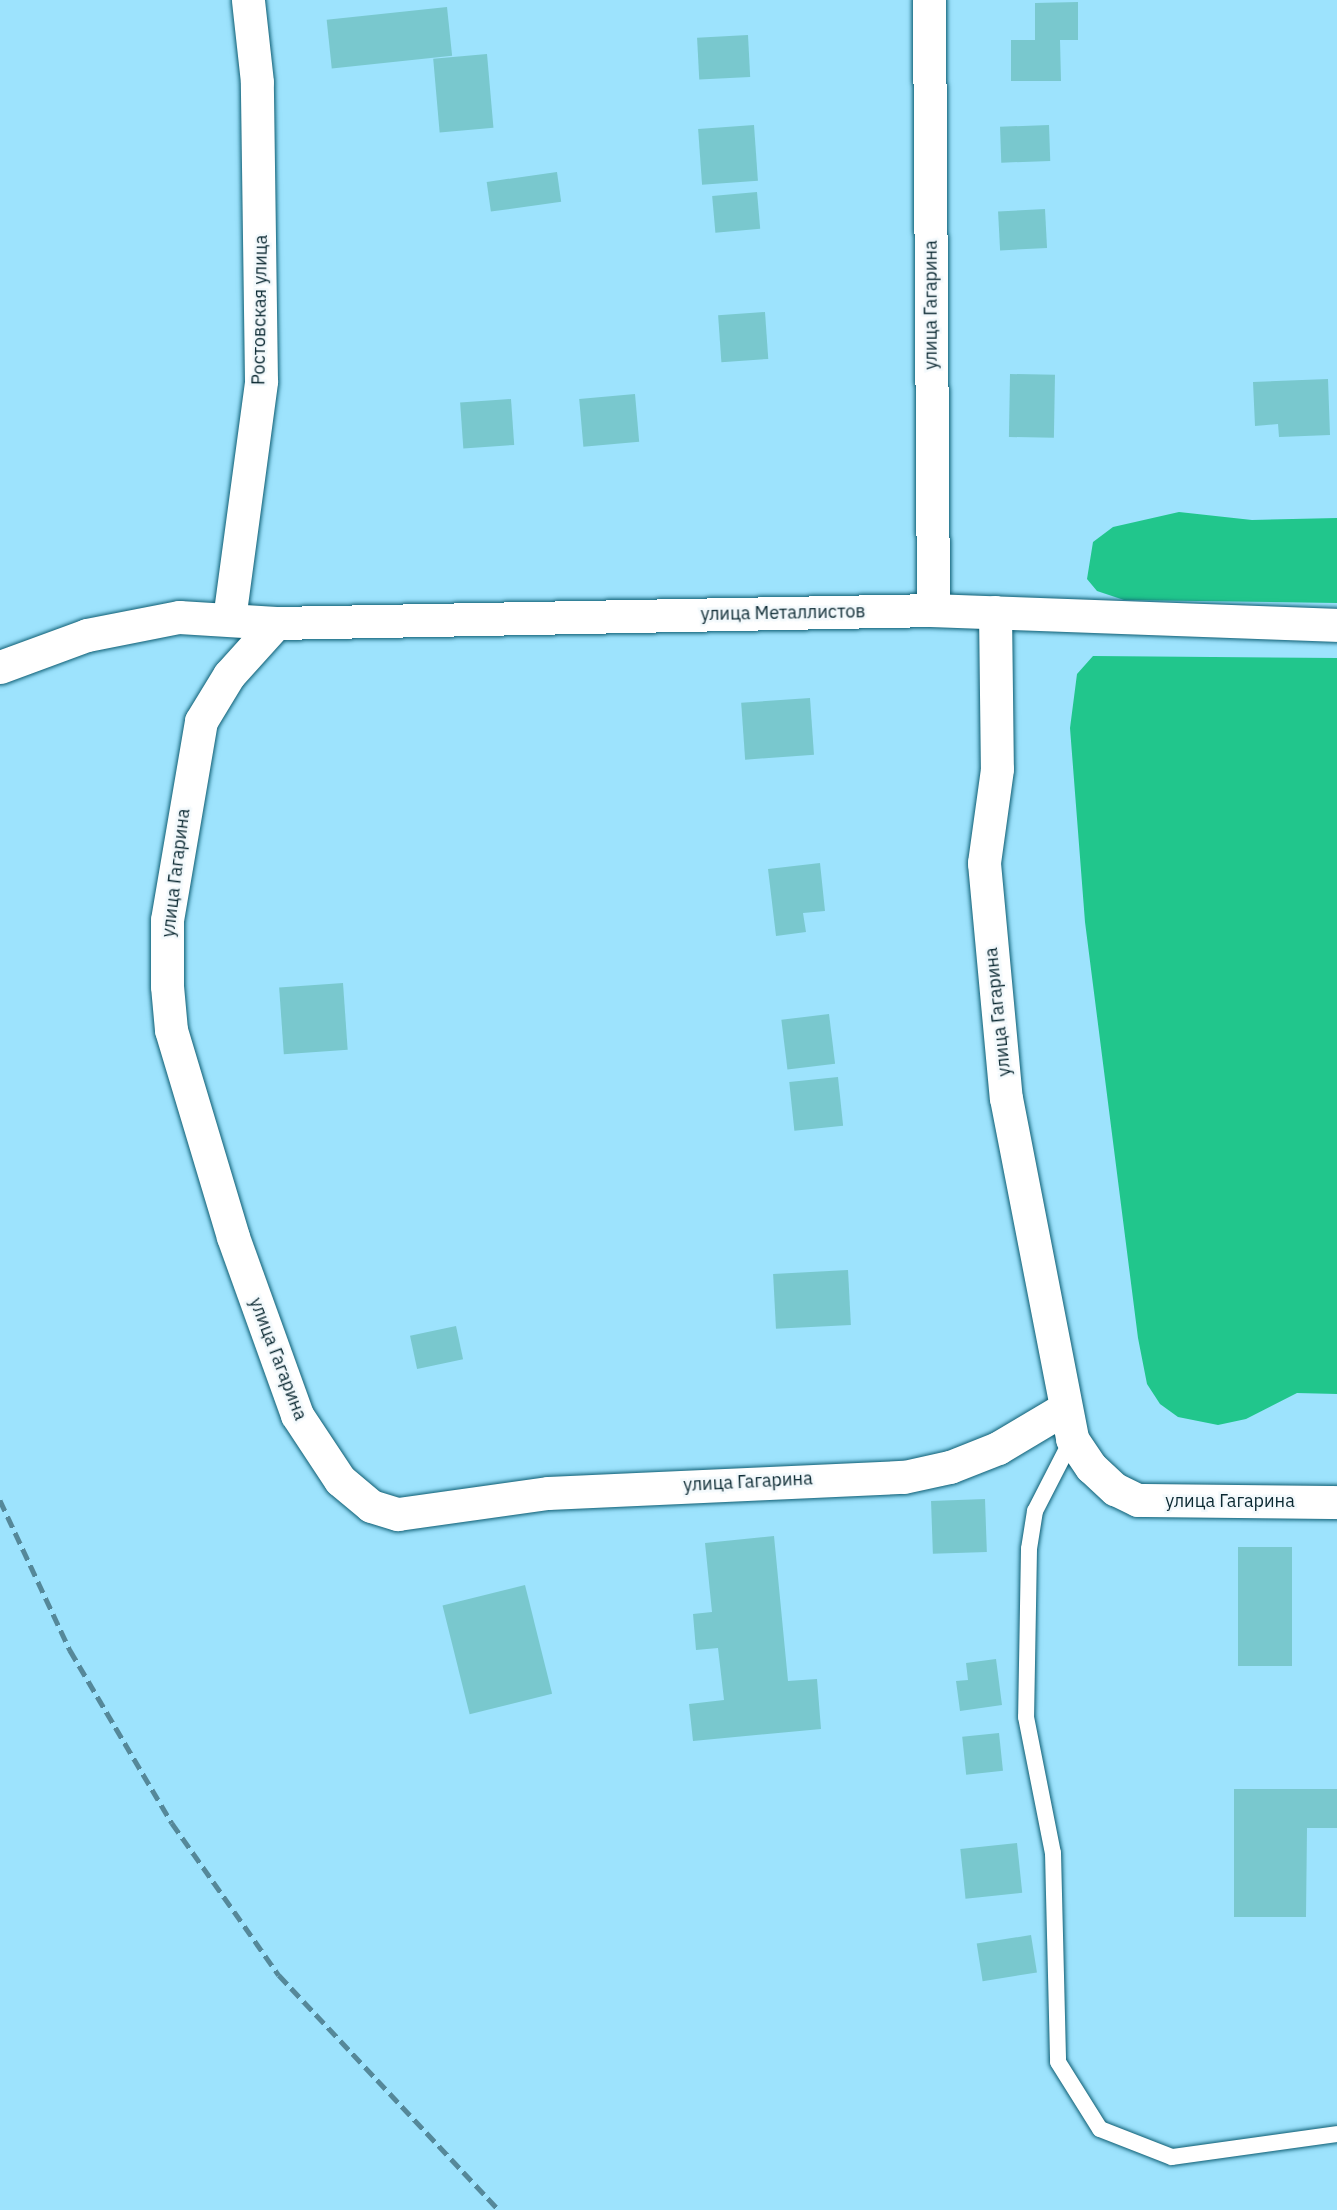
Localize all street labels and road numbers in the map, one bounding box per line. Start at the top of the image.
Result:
street label: Ростовская улица [248,235,272,385]
street label: улица Гагарина [920,240,942,370]
street label: улица Металлистов [700,601,866,625]
street label: улица Гагарина [157,807,195,939]
street label: улица Гагарина [980,946,1016,1078]
street label: улица Гагарина [245,1295,311,1423]
street label: улица Гагарина [683,1468,813,1496]
street label: улица Гагарина [1165,1490,1295,1512]

